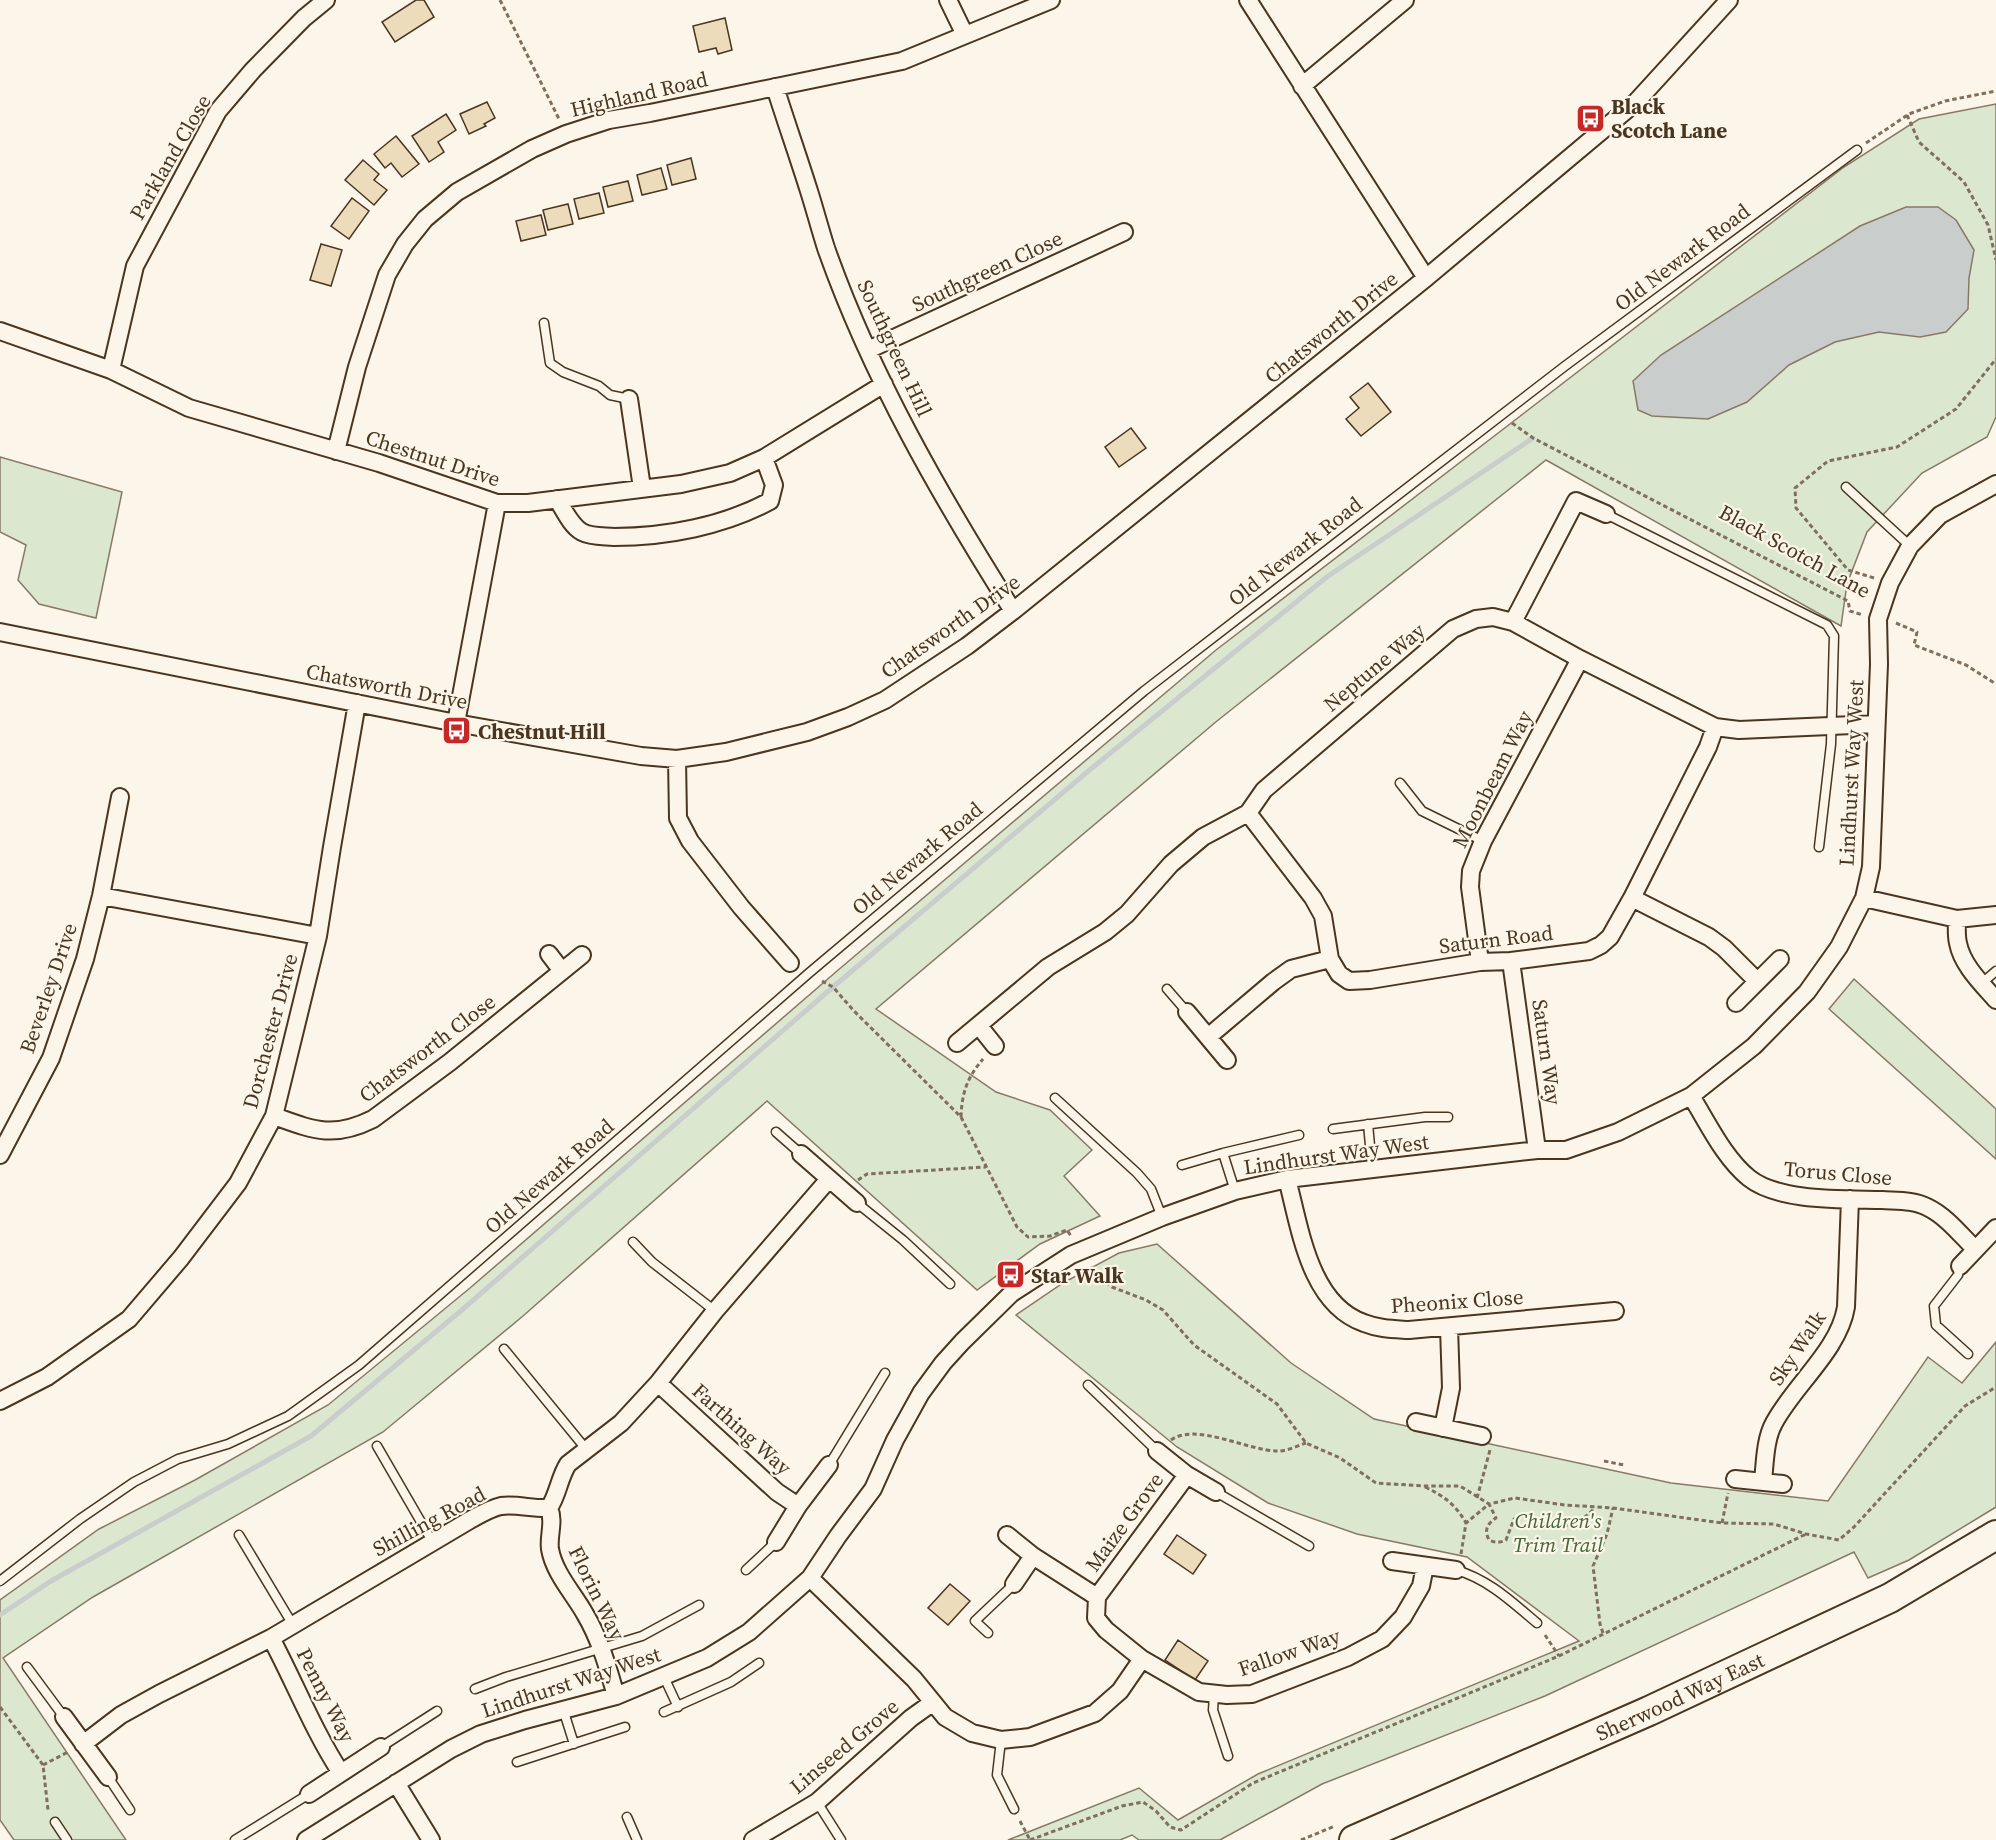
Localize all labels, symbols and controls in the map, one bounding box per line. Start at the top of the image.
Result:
street label: Highland Road [568,64,710,124]
street label: Parkland Close [122,89,218,225]
place label: Black Scotch Lane [1611,92,1727,145]
bus stop icon: Black Scotch Lane [1574,102,1606,134]
street label: Old Newark Road [1608,196,1756,317]
street label: Southgreen Close [907,223,1067,319]
street label: Chatsworth Drive [1258,264,1404,390]
street label: Southgreen Hill [851,275,939,421]
street label: Chestnut Drive [362,423,504,493]
street label: Old Newark Road [1222,489,1368,612]
street label: Black Scotch Lane [1714,497,1876,605]
street label: Chatsworth Drive [875,567,1025,685]
street label: Neptune Way [1317,616,1431,718]
street label: Chatsworth Drive [304,656,470,716]
street label: Lindhurst Way West [1832,679,1870,867]
street label: Moonbeam Way [1445,705,1539,853]
bus stop icon: Chestnut Hill [441,715,473,747]
place label: Chestnut Hill [478,717,606,746]
street label: Old Newark Road [845,795,989,921]
street label: Saturn Road [1437,918,1555,960]
street label: Beverley Drive [12,919,84,1057]
street label: Dorchester Drive [235,950,305,1112]
street label: Chatsworth Close [353,987,501,1109]
street label: Saturn Way [1525,997,1569,1107]
street label: Old Newark Road [478,1112,620,1240]
street label: Lindhurst Way West [1242,1127,1431,1181]
street label: Torus Close [1783,1154,1893,1192]
bus stop icon: Star Walk [994,1259,1026,1291]
place label: Star Walk [1031,1261,1124,1290]
street label: Pheonix Close [1390,1282,1524,1320]
street label: Sky Walk [1761,1305,1833,1391]
street label: Farthing Way [686,1377,798,1482]
street label: Maize Grove [1078,1467,1170,1577]
street label: Shilling Road [367,1479,491,1563]
park label: Children's Trim Trail [1513,1506,1603,1559]
street label: Florin Way [562,1541,633,1645]
street label: Fallow Way [1234,1621,1344,1683]
street label: Lindhurst Way West [478,1639,664,1725]
street label: Penny Way [290,1643,362,1747]
street label: Sherwood Way East [1591,1645,1769,1747]
street label: Linseed Grove [783,1692,905,1800]

